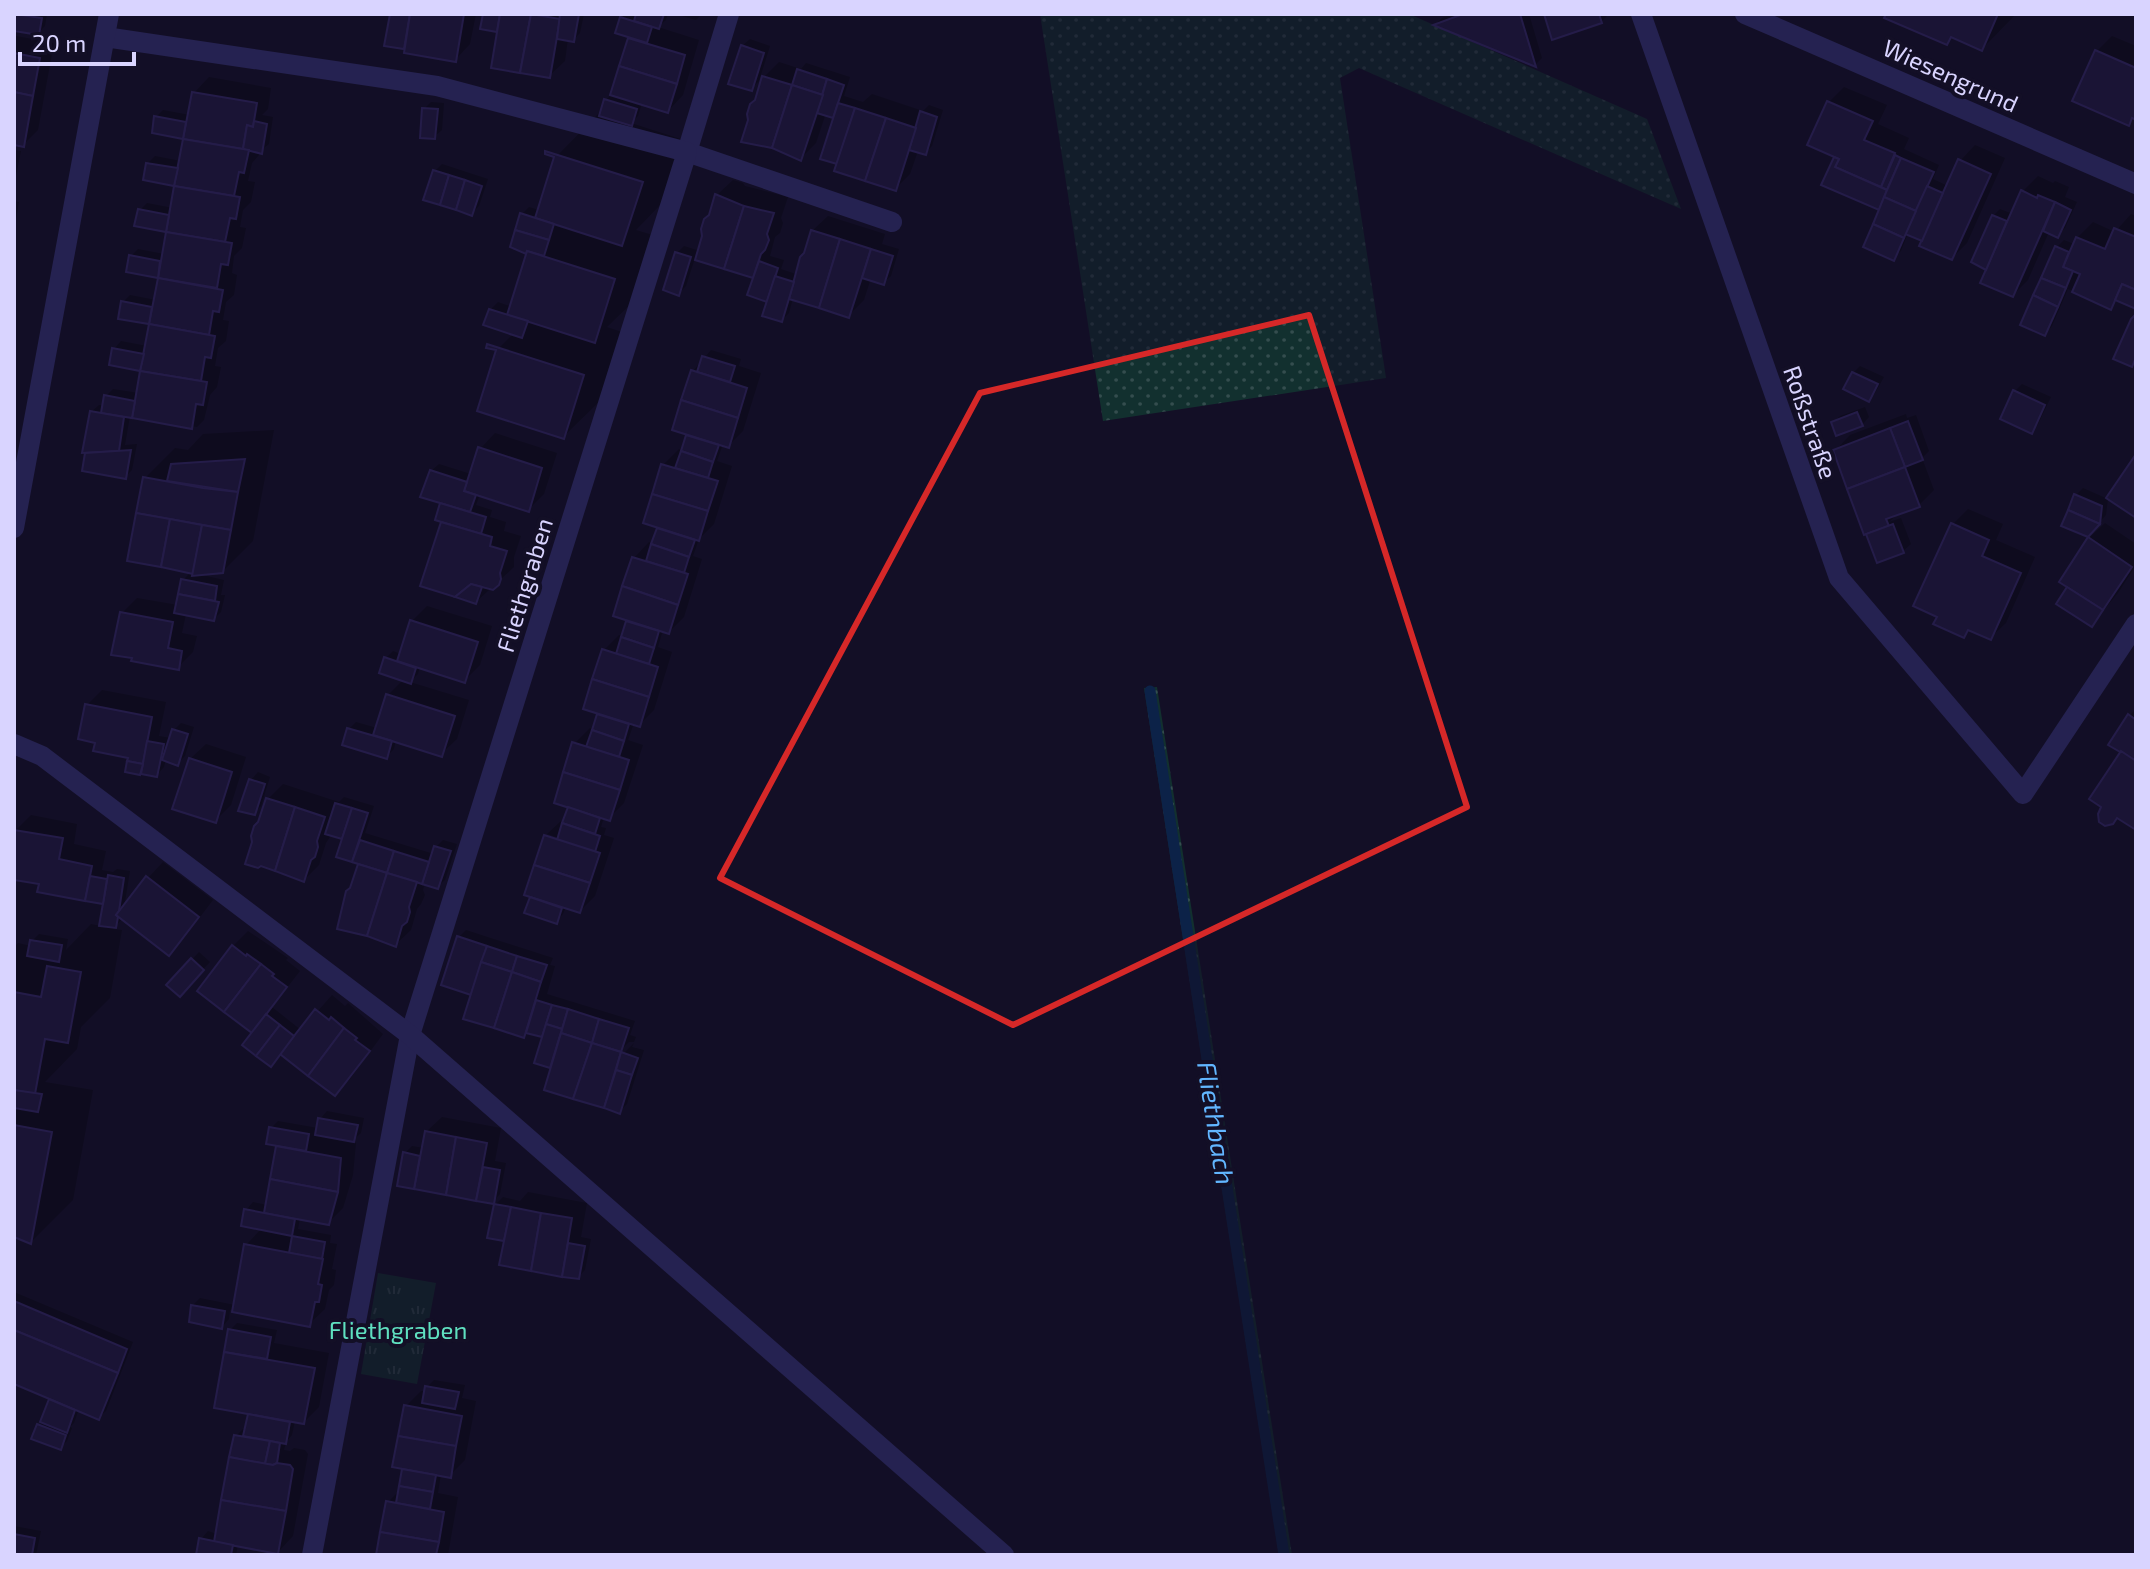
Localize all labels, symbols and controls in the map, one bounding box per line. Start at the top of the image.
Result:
scale bar [20,16,134,66]
text: 20 m [32,28,86,57]
street label: Wiesengrund [1879,32,2023,118]
street label: Roßstraße [1778,362,1844,482]
street label: Fliethgraben [490,514,558,656]
water label: Fliethbach [1192,1059,1242,1187]
park label: Fliethgraben [329,1315,467,1344]

